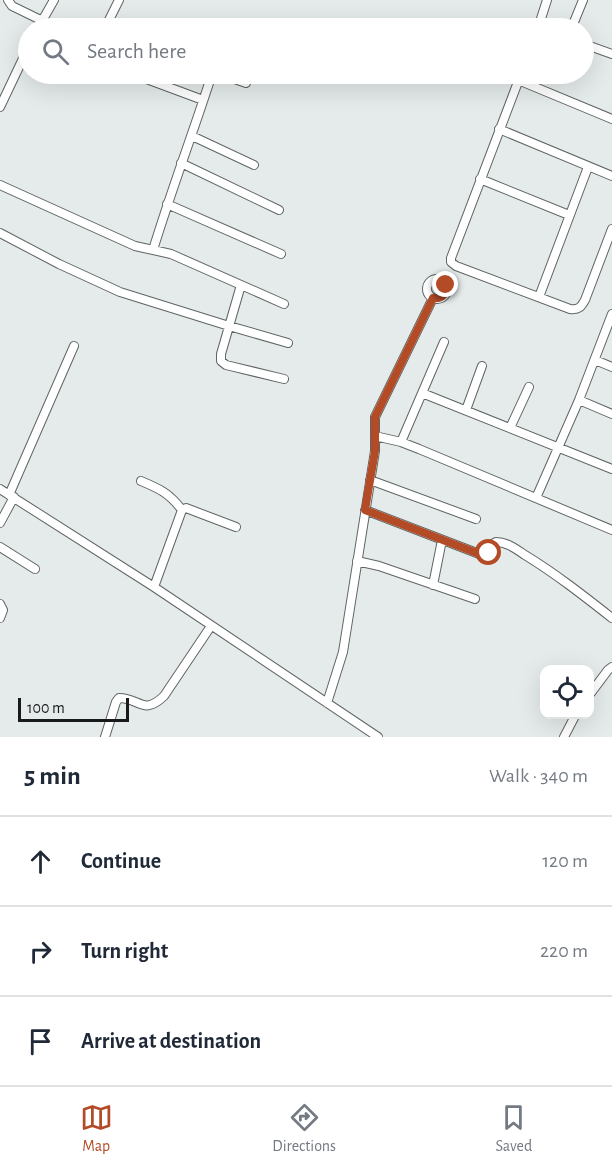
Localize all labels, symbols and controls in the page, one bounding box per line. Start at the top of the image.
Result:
search box [18,18,594,84]
icon: search [39,35,72,68]
text: Search here [87,40,186,62]
route end [432,271,458,297]
route start [475,539,501,565]
map controls [540,665,594,719]
button: locate [540,665,594,719]
scale bar [18,695,129,722]
text: 100 m [27,700,65,716]
text: 5 min [24,763,81,789]
text: Walk · 340 m [489,766,588,786]
icon: ahead [24,845,57,878]
text: Continue [81,850,161,872]
text: 120 m [542,851,588,871]
icon: right [24,935,57,968]
text: Turn right [81,940,168,962]
text: 220 m [540,941,588,961]
icon: arrive [24,1025,57,1058]
text: Arrive at destination [81,1030,261,1052]
tab: Map [80,1101,113,1156]
tab: Directions [272,1101,336,1156]
tab: Saved [496,1101,532,1156]

